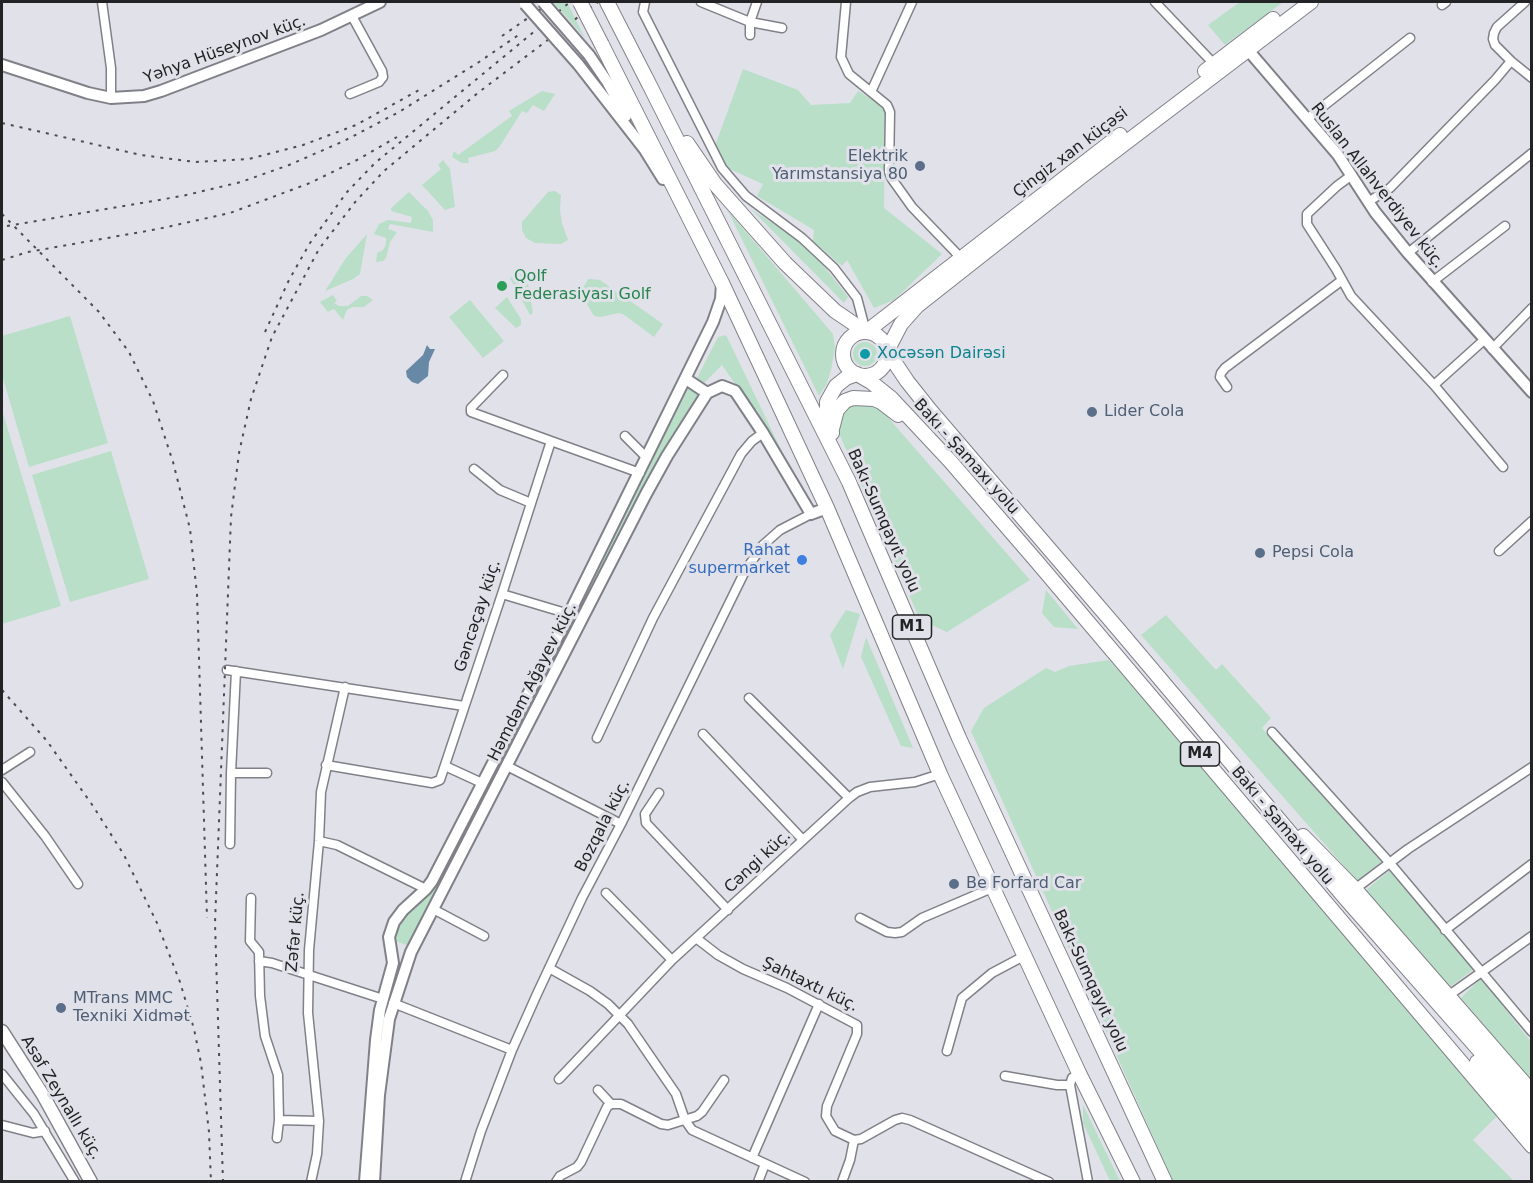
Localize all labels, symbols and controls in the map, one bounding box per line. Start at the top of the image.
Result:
street label: Yəhya Hüseynov küç. [141,12,309,88]
street label: Ruslan Allahverdiyev küç. [1306,99,1448,273]
street label: Çingiz xan küçəsi [1010,104,1132,202]
place label: Elektrik Yarımstansiya 80 [772,147,908,185]
marker: Elektrik Yarımstansiya 80 [913,159,927,173]
place label: Qolf Federasiyası Golf [514,267,651,305]
marker: Qolf Federasiyası Golf [495,279,509,293]
place label: Xocəsən Dairəsi [877,344,1006,364]
marker: Xocəsən Dairəsi [858,347,872,361]
street label: Bakı - Şamaxı yolu [909,395,1023,519]
place label: Lider Cola [1104,402,1184,422]
marker: Lider Cola [1085,405,1099,419]
street label: Bakı-Sumqayıt yolu [843,446,923,596]
place label: Rahat supermarket [688,541,790,579]
place label: Pepsi Cola [1272,543,1354,563]
marker: Pepsi Cola [1253,546,1267,560]
marker: Rahat supermarket [795,553,809,567]
street label: Gəncəçay küç. [451,557,505,675]
street label: Həmdəm Ağayev küç. [485,599,581,765]
road number: M1 [892,615,932,639]
road number: M4 [1180,742,1220,766]
street label: Bakı - Şamaxı yolu [1227,763,1337,889]
street label: Bozqala küç. [571,777,635,875]
street label: Cəngi küç. [721,826,795,898]
place label: Be Forfard Car [966,874,1081,894]
marker: Be Forfard Car [947,877,961,891]
street label: Zəfər küç. [283,891,309,973]
street label: Bakı-Sumqayıt yolu [1048,907,1132,1055]
street label: Şahtaxtı küç. [759,954,861,1016]
place label: MTrans MMC Texniki Xidmət [73,989,190,1027]
marker: MTrans MMC Texniki Xidmət [54,1001,68,1015]
street label: Asəf Zeynallı küç. [16,1033,106,1163]

